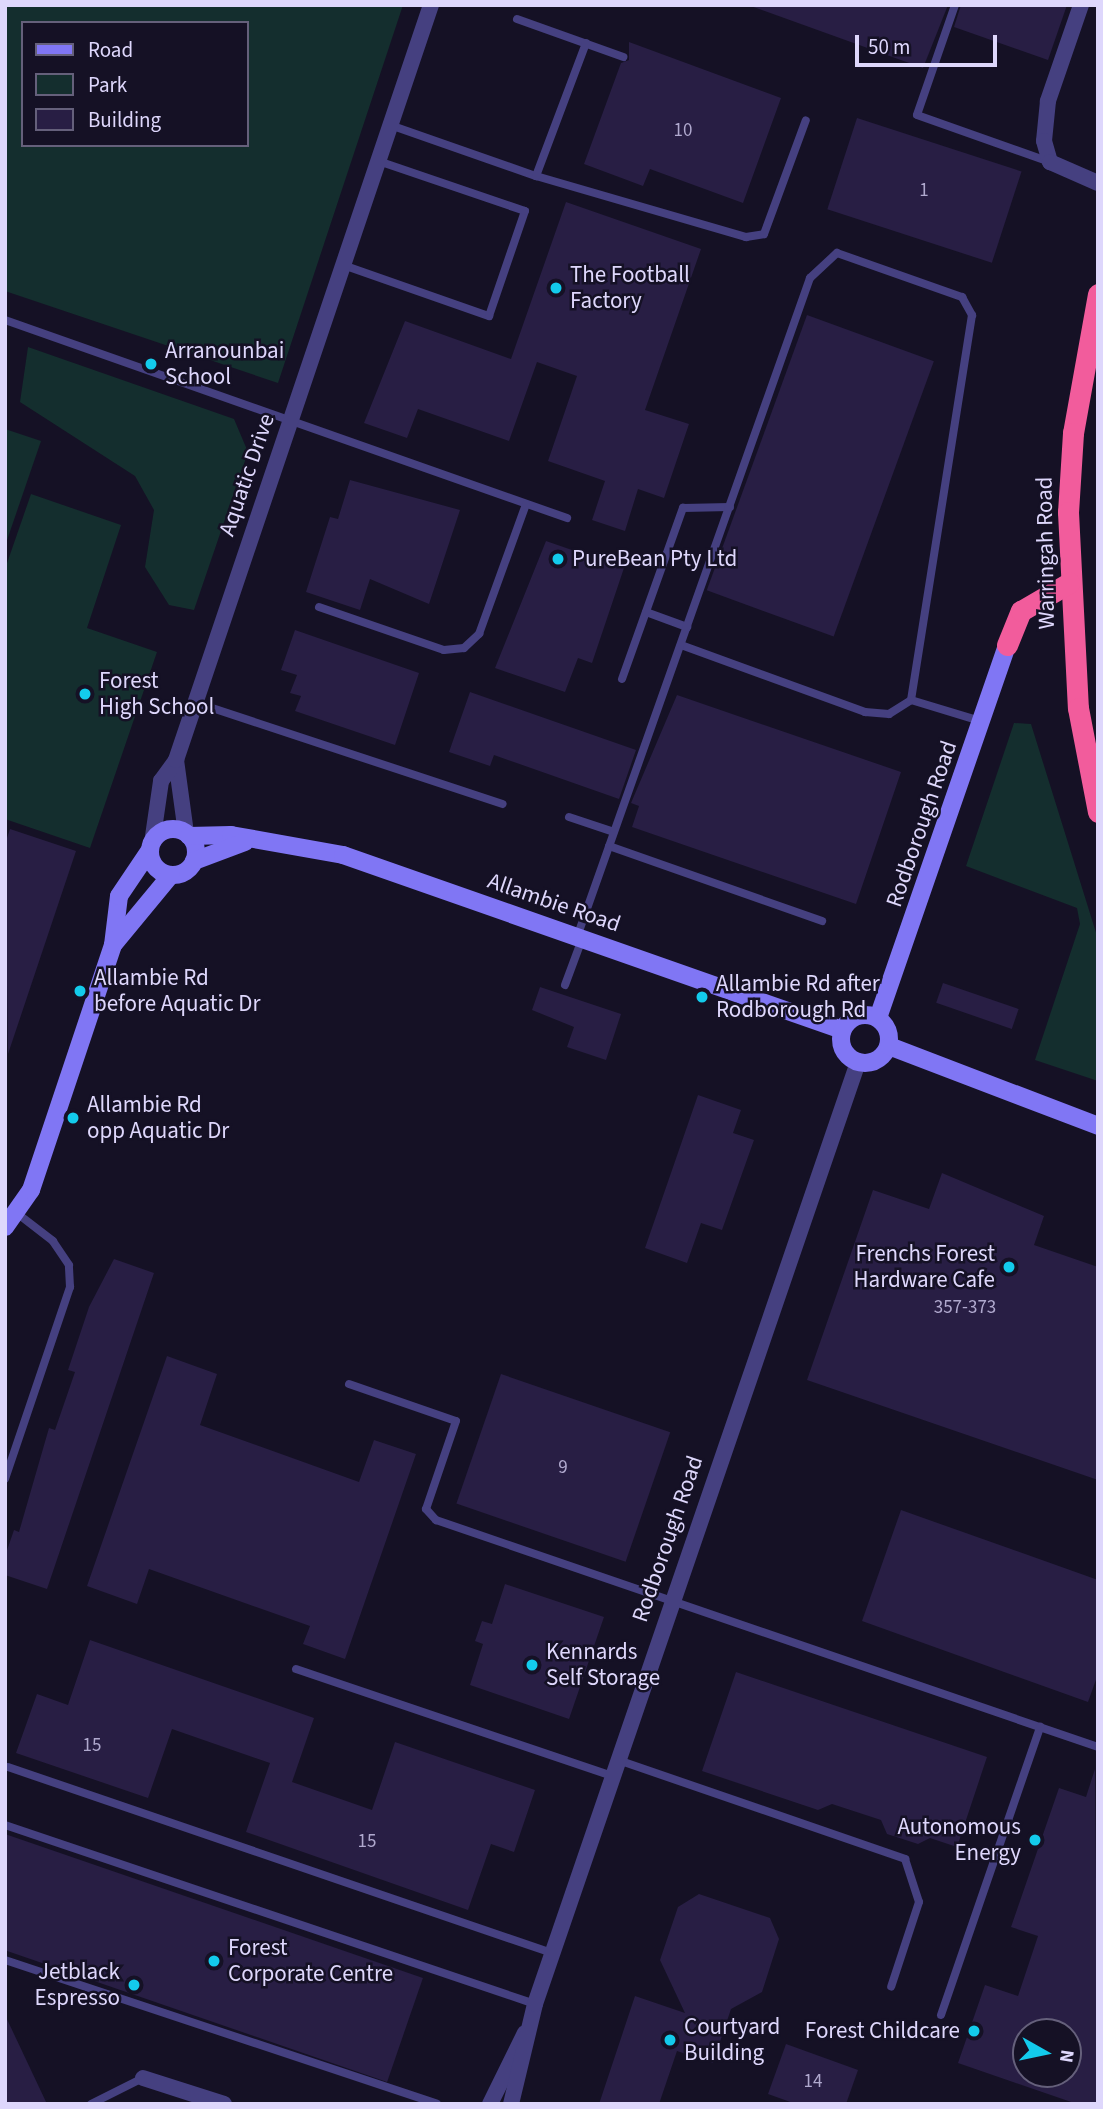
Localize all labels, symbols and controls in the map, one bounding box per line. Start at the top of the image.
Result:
legend [21,21,248,147]
scale bar [858,21,1000,65]
text: 50 m [868,32,910,62]
text: Road [88,35,133,65]
text: Park [88,70,127,100]
text: Building [88,105,161,135]
house number: 10 [674,120,692,142]
house number: 1 [919,180,929,202]
place label: The Football Factory [570,261,690,315]
marker: The Football Factory [548,280,564,296]
place label: Arranounbai School [165,337,284,391]
marker: Arranounbai School [143,356,159,372]
street label: Aquatic Drive [213,410,281,540]
street label: Warringah Road [1031,476,1061,630]
place label: PureBean Pty Ltd [572,545,737,573]
marker: PureBean Pty Ltd [550,551,566,567]
place label: Forest High School [99,667,214,721]
marker: Forest High School [77,686,93,702]
street label: Rodborough Road [881,737,963,911]
street label: Allambie Road [484,867,624,939]
place label: Allambie Rd before Aquatic Dr [94,964,260,1018]
place label: Allambie Rd after Rodborough Rd [716,970,880,1024]
marker: Allambie Rd before Aquatic Dr [72,983,88,999]
marker: Allambie Rd after Rodborough Rd [694,989,710,1005]
place label: Allambie Rd opp Aquatic Dr [87,1091,229,1145]
marker: Allambie Rd opp Aquatic Dr [65,1110,81,1126]
place label: Frenchs Forest Hardware Cafe [854,1240,995,1294]
marker: Frenchs Forest Hardware Cafe [1001,1259,1017,1275]
house number: 357-373 [934,1297,996,1319]
street label: Rodborough Road [627,1452,709,1626]
house number: 9 [558,1457,568,1479]
place label: Kennards Self Storage [546,1638,660,1692]
marker: Kennards Self Storage [524,1657,540,1673]
house number: 15 [83,1735,101,1757]
place label: Autonomous Energy [897,1813,1021,1867]
house number: 15 [358,1831,376,1853]
marker: Autonomous Energy [1027,1832,1043,1848]
place label: Forest Corporate Centre [228,1934,393,1988]
marker: Forest Corporate Centre [206,1953,222,1969]
place label: Jetblack Espresso [35,1958,120,2012]
marker: Jetblack Espresso [126,1977,142,1993]
place label: Courtyard Building [684,2013,780,2067]
place label: Forest Childcare [805,2017,960,2045]
north arrow [1012,2018,1082,2088]
marker: Forest Childcare [966,2023,982,2039]
marker: Courtyard Building [662,2032,678,2048]
text: N [1052,2048,1081,2064]
house number: 14 [804,2071,822,2093]

